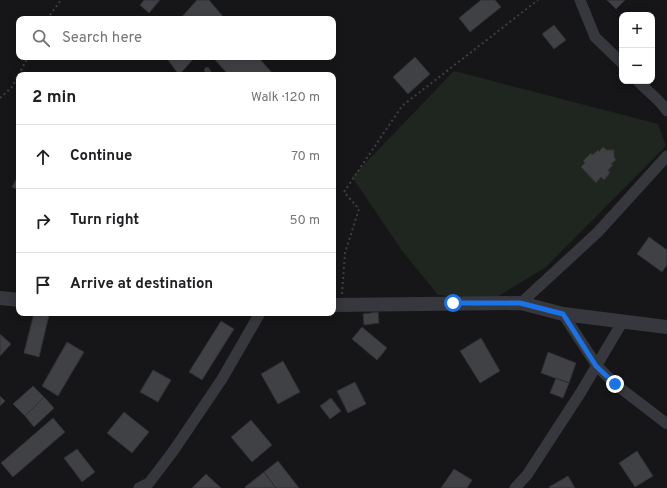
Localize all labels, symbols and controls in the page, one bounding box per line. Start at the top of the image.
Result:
map controls [619,12,655,84]
button: + [619,12,655,48]
search box [16,16,336,60]
icon: search [30,27,52,49]
text: Search here [62,29,142,48]
button: − [619,48,655,84]
text: 2 min [32,87,76,109]
text: Walk · 120 m [251,90,320,106]
icon: ahead [32,146,54,168]
text: Continue [70,147,132,166]
text: 70 m [291,149,320,165]
icon: right [32,210,54,232]
text: Turn right [70,211,139,230]
text: 50 m [290,213,320,229]
icon: arrive [32,274,54,296]
text: Arrive at destination [70,275,213,294]
route start [444,294,462,312]
route end [606,375,624,393]

